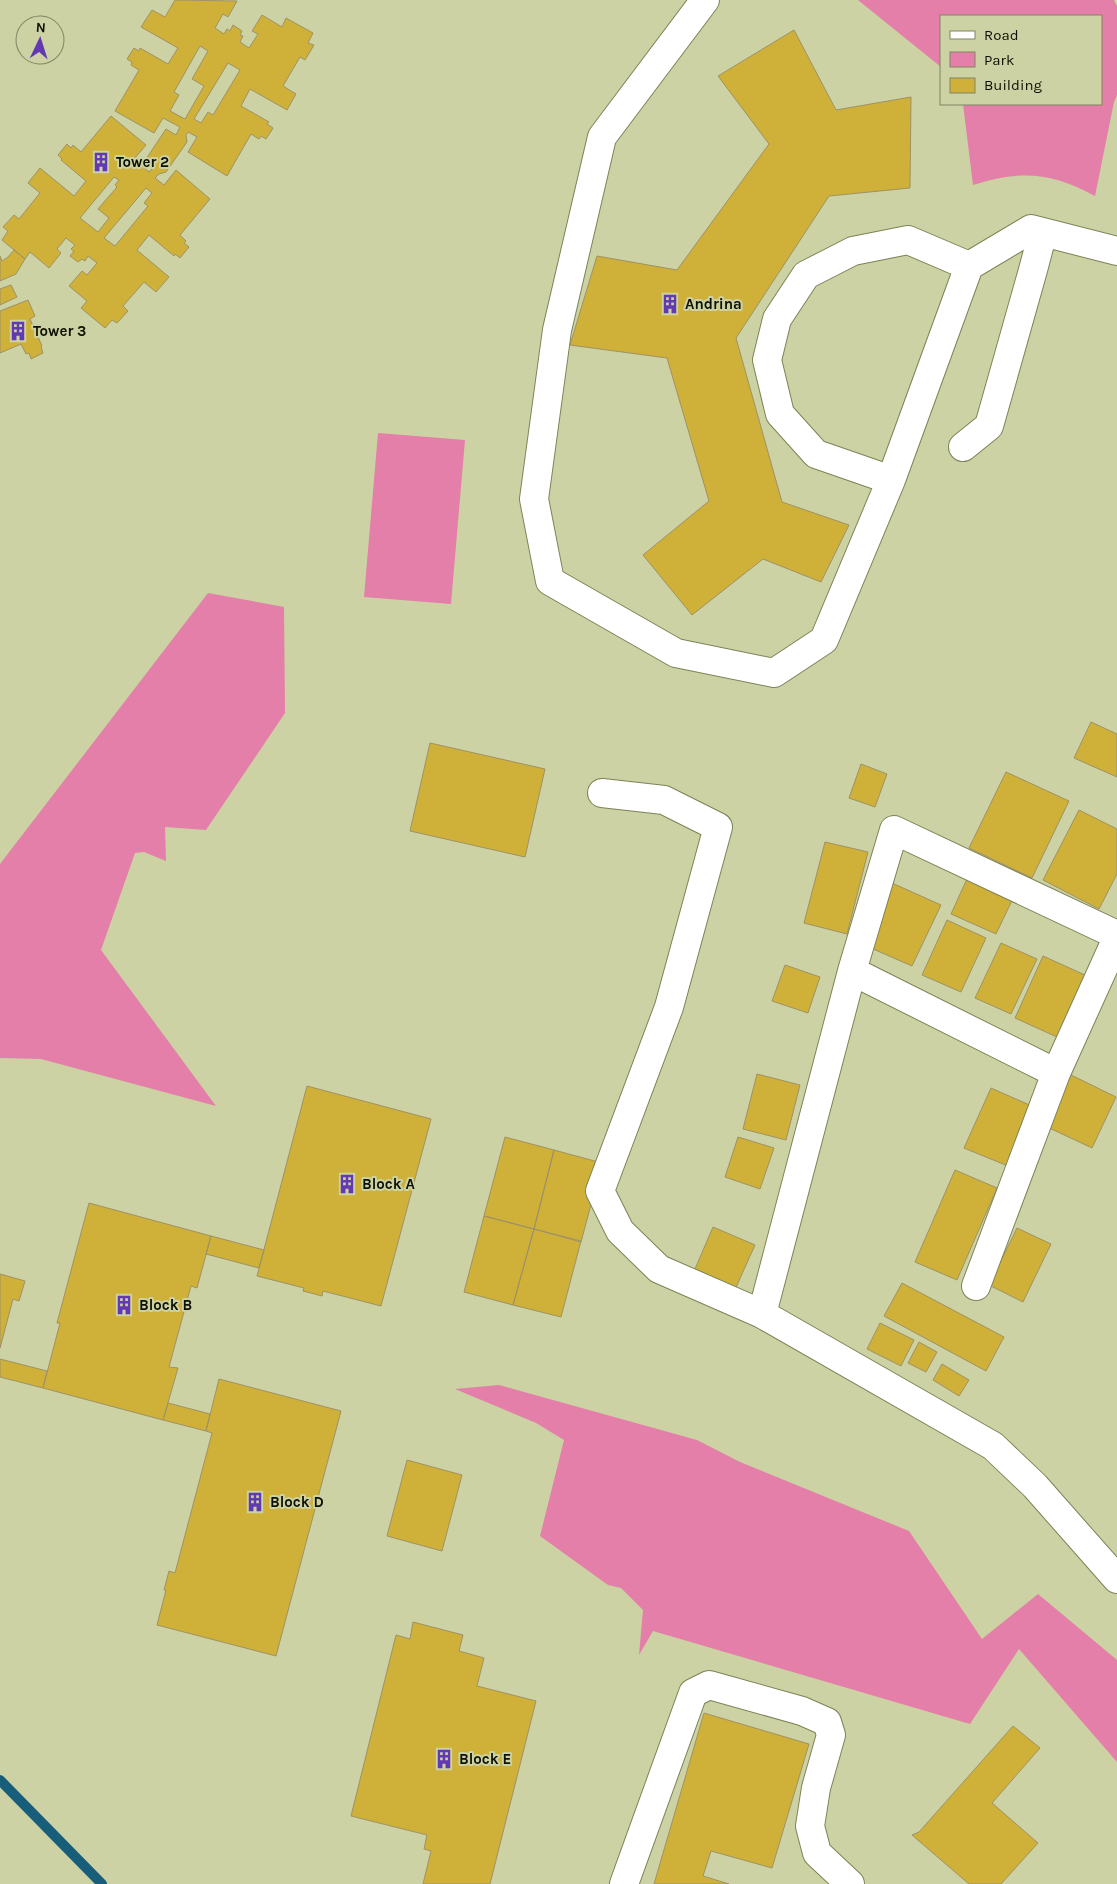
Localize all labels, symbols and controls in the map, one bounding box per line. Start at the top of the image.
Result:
north arrow [15,15,65,65]
legend [940,15,1102,105]
text: N [35,19,46,36]
text: Road [984,26,1019,44]
text: Park [984,51,1014,69]
text: Building [984,76,1042,94]
building icon: Tower 2 [90,151,112,173]
place label: Tower 2 [116,153,169,171]
building icon: Andrina [659,293,681,315]
place label: Andrina [685,295,742,313]
building icon: Tower 3 [7,320,29,342]
place label: Tower 3 [33,322,86,340]
building icon: Block A [336,1173,358,1195]
place label: Block A [362,1175,415,1193]
building icon: Block B [113,1294,135,1316]
place label: Block B [139,1296,192,1314]
building icon: Block D [244,1491,266,1513]
place label: Block D [270,1493,324,1511]
building icon: Block E [433,1748,455,1770]
place label: Block E [459,1750,511,1768]

